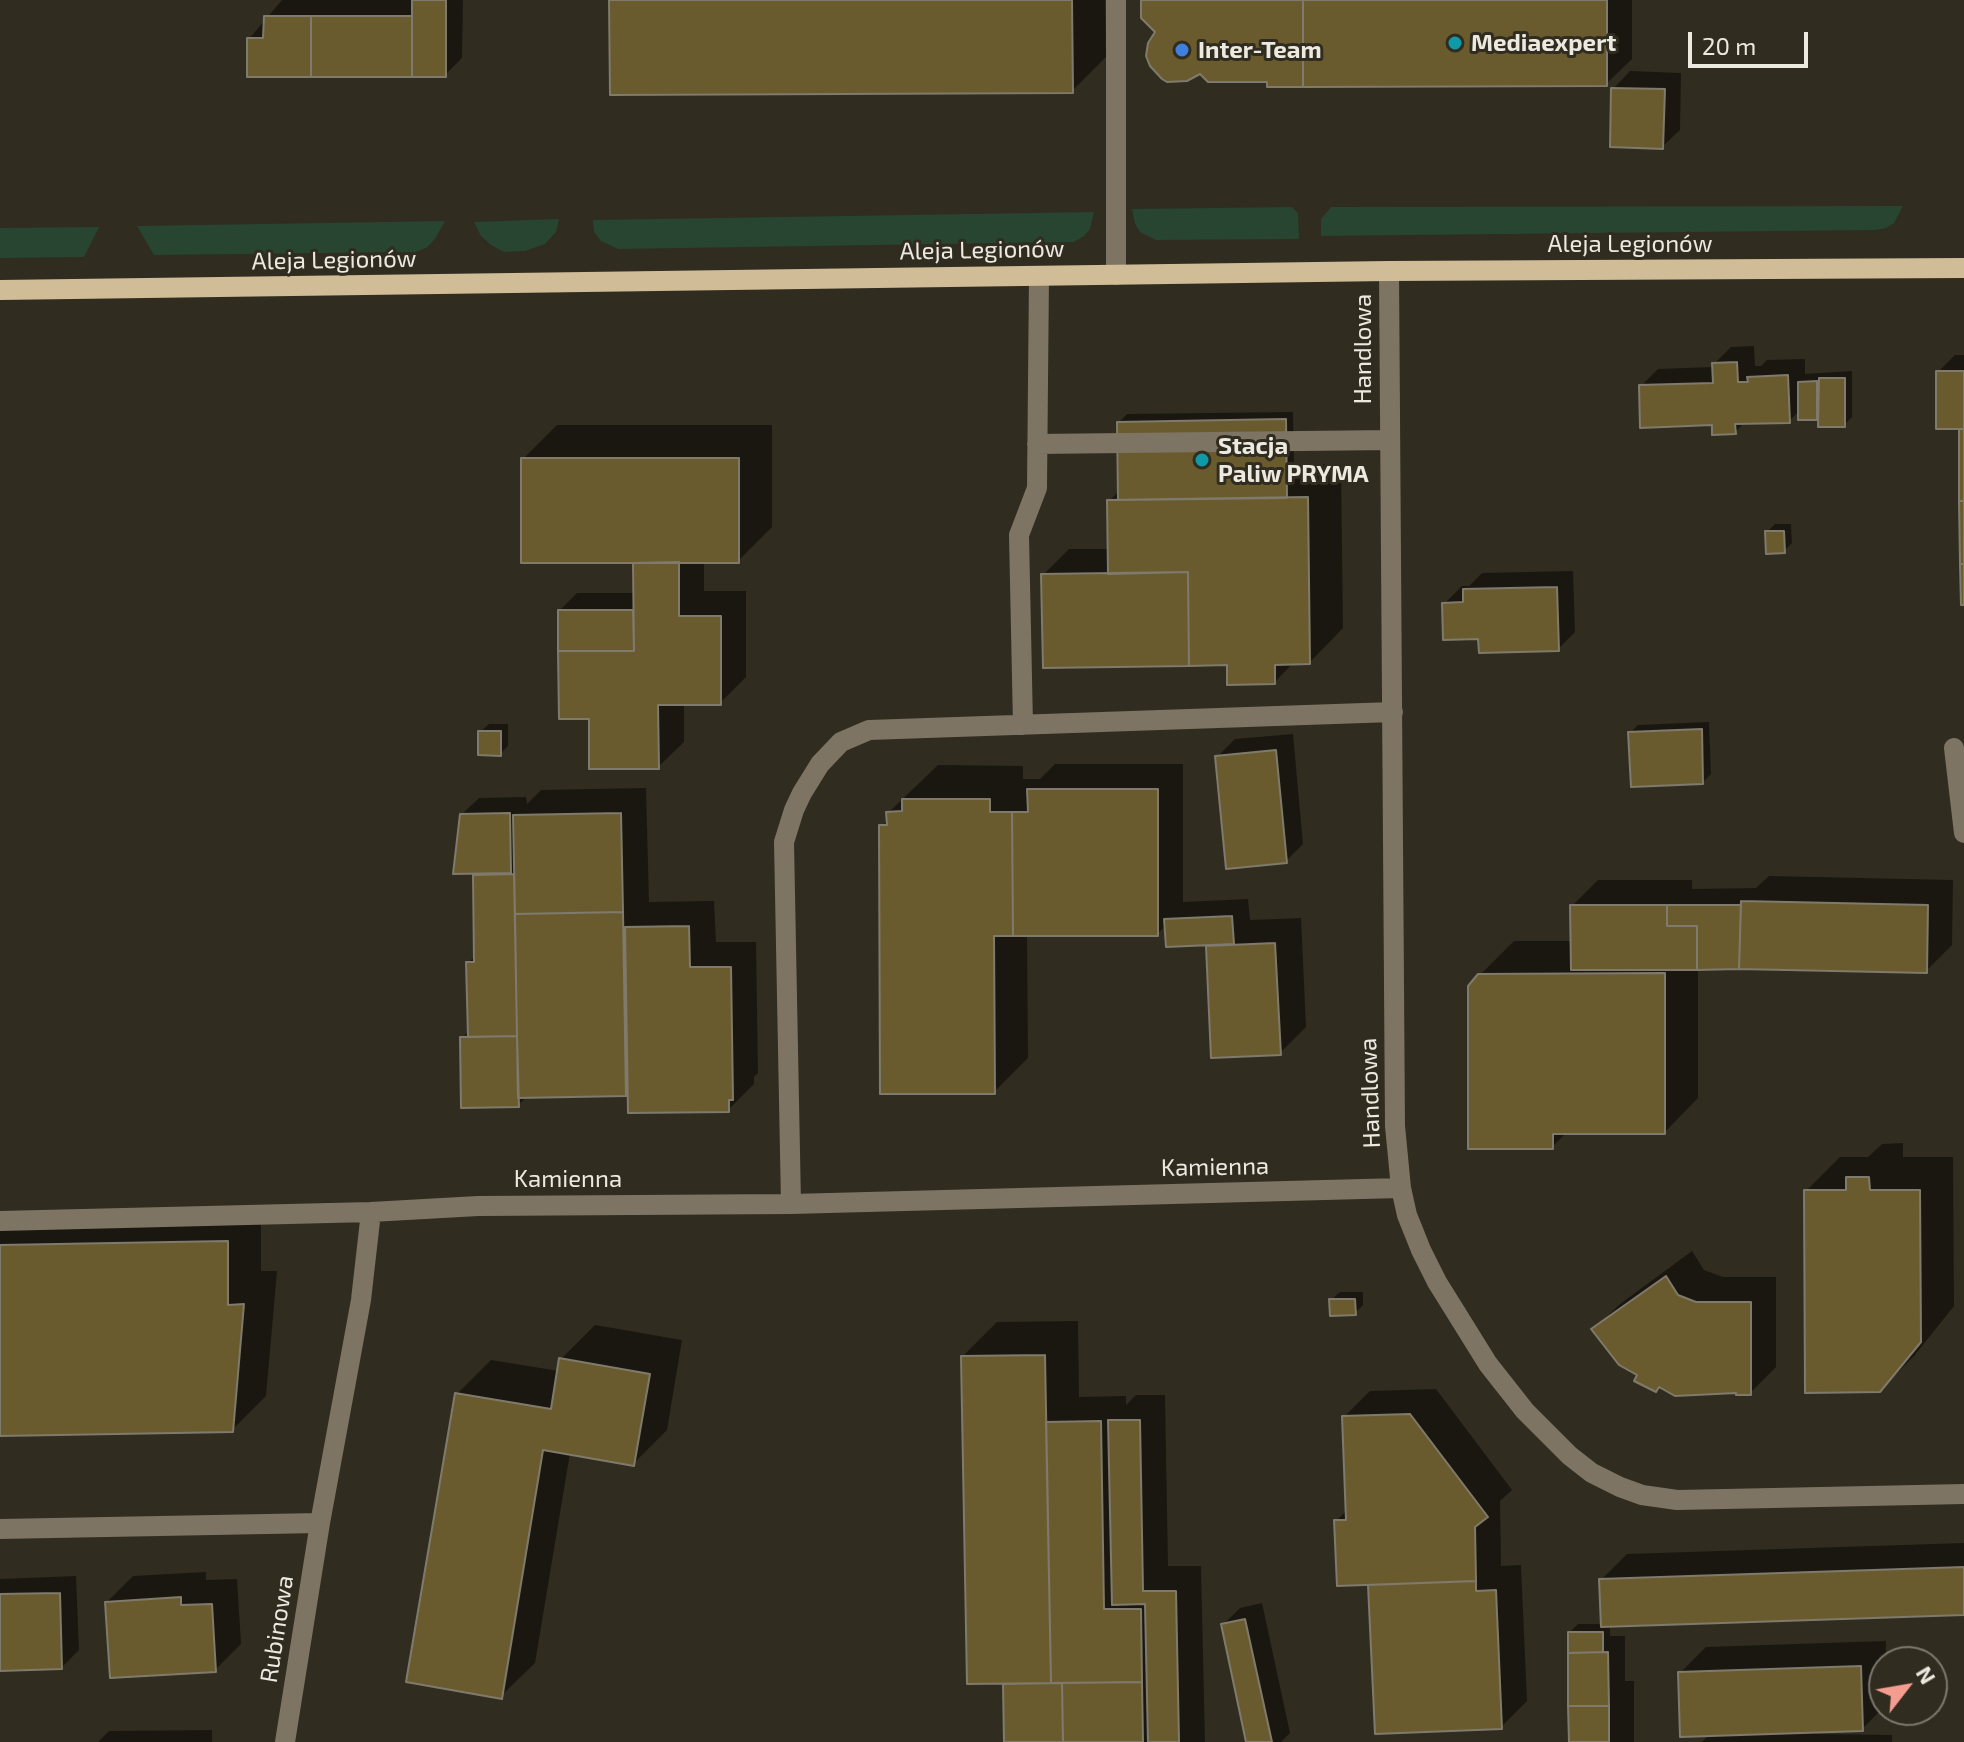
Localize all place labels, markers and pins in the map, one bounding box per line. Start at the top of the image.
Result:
place label: Mediaexpert [1471,29,1616,57]
marker: Mediaexpert [1446,34,1464,52]
place label: Inter-Team [1198,36,1322,64]
marker: Inter-Team [1173,41,1191,59]
place label: Stacja Paliw PRYMA [1218,432,1369,488]
marker: Stacja Paliw PRYMA [1193,451,1211,469]

